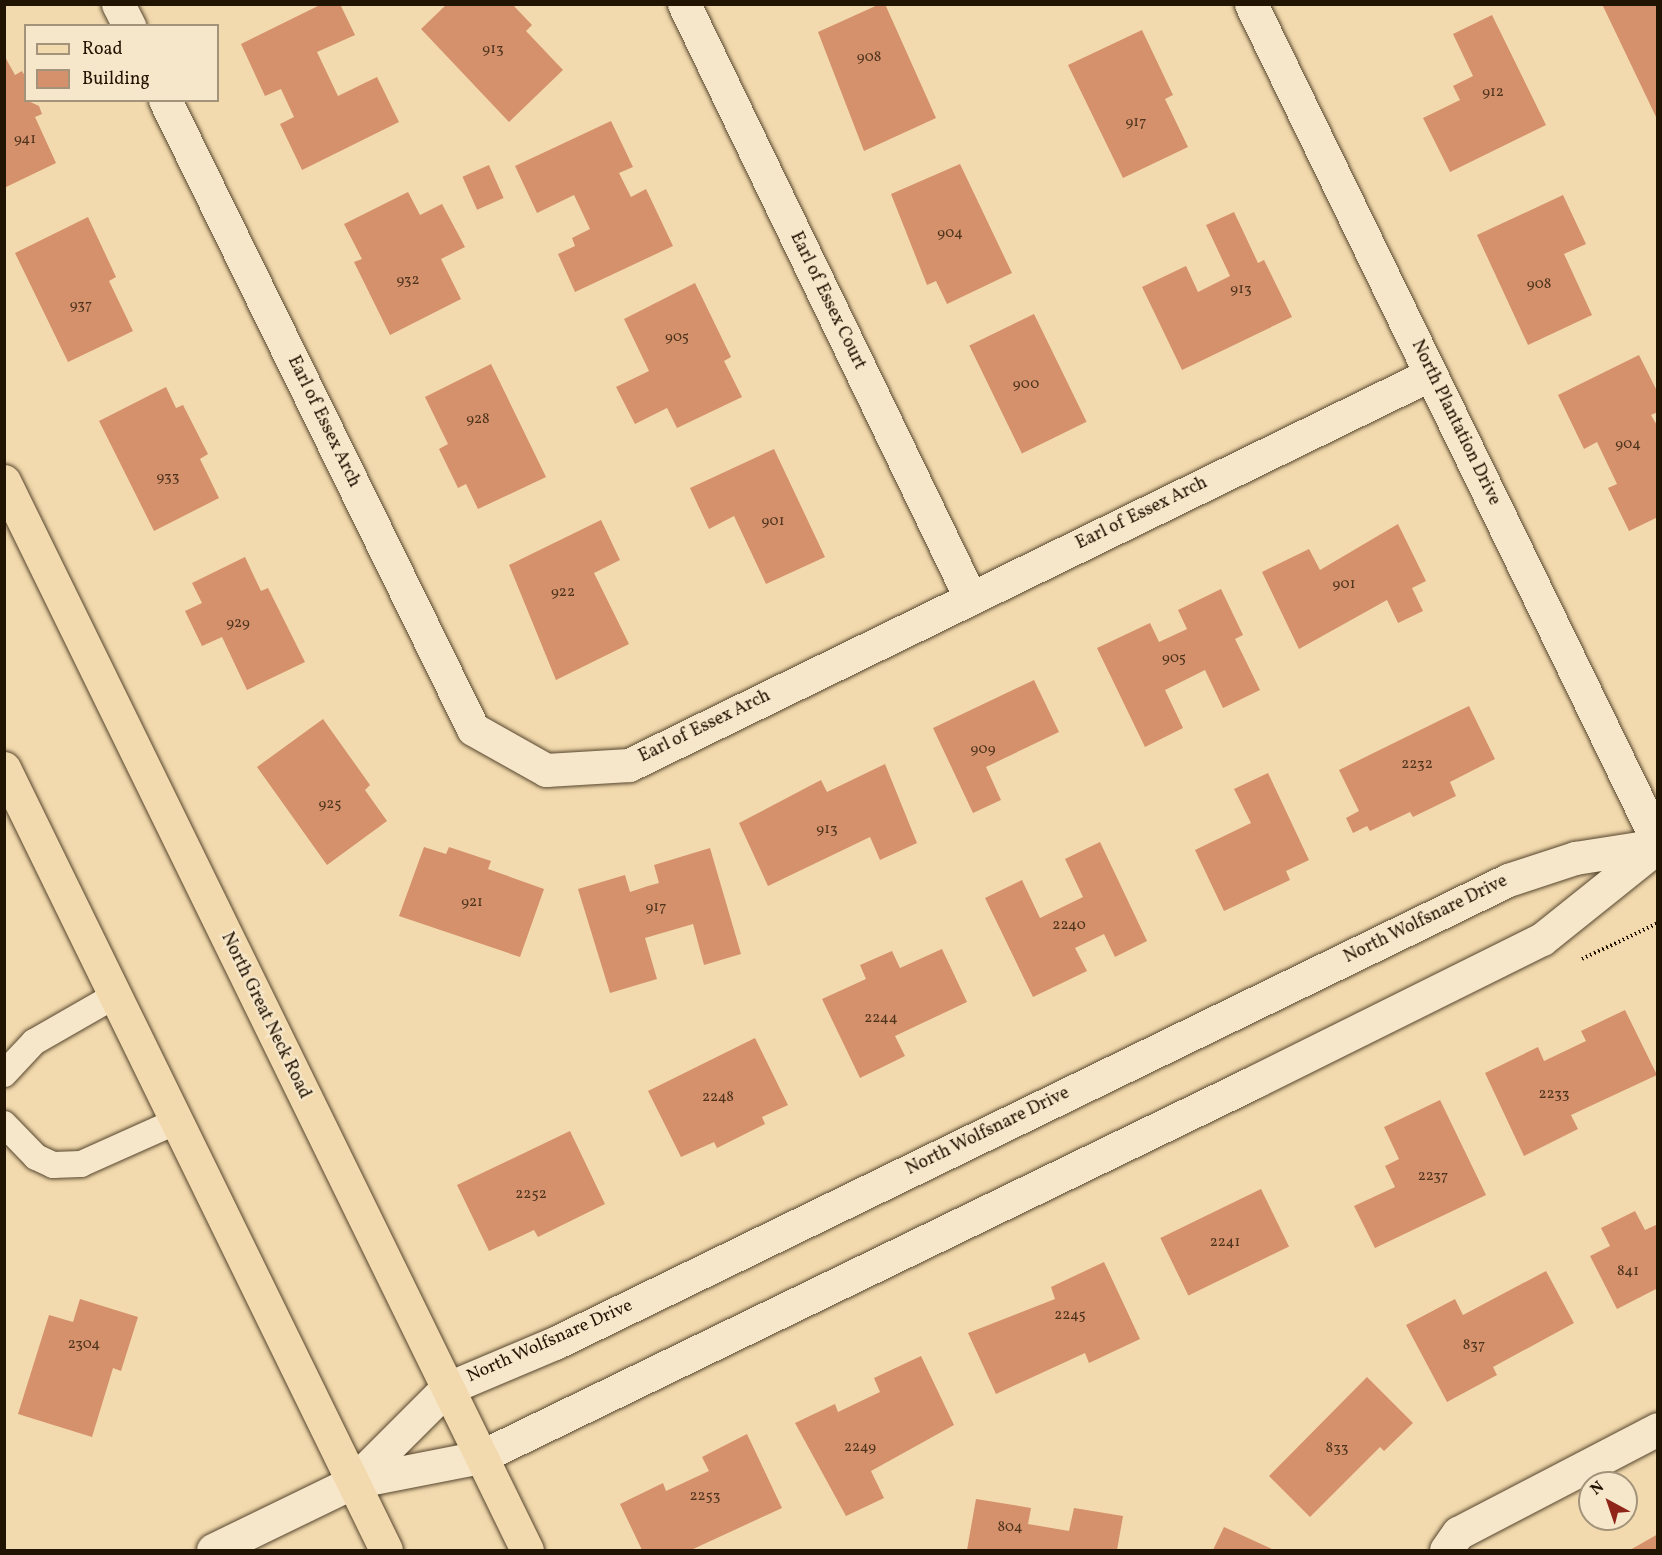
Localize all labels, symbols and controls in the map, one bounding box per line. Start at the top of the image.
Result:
legend [24,24,219,102]
text: Road [82,37,123,62]
house number: 913 [482,41,504,59]
house number: 908 [857,49,881,67]
text: Building [82,67,150,92]
house number: 912 [1482,84,1504,102]
house number: 917 [1126,114,1146,132]
house number: 941 [14,131,36,149]
house number: 904 [937,225,963,243]
street label: Earl of Essex Court [785,229,869,373]
house number: 932 [396,272,420,290]
house number: 908 [1527,276,1551,294]
house number: 913 [1230,281,1252,299]
house number: 937 [70,297,92,315]
house number: 905 [665,329,689,347]
street label: North Plantation Drive [1406,337,1504,509]
street label: Earl of Essex Arch [282,353,364,491]
house number: 900 [1013,376,1039,394]
house number: 928 [466,411,490,429]
house number: 904 [1615,436,1641,454]
house number: 933 [157,469,179,487]
street label: Earl of Essex Arch [1073,473,1211,555]
house number: 901 [762,513,784,531]
house number: 901 [1333,576,1355,594]
house number: 922 [551,584,575,602]
house number: 929 [226,615,250,633]
house number: 905 [1162,650,1186,668]
street label: Earl of Essex Arch [636,686,774,768]
house number: 909 [970,741,996,759]
house number: 2232 [1401,756,1433,774]
house number: 925 [318,796,342,814]
house number: 913 [816,821,838,839]
street label: North Wolfsnare Drive [1341,871,1511,969]
house number: 921 [461,894,483,912]
house number: 917 [646,899,666,917]
house number: 2240 [1052,917,1086,935]
street label: North Great Neck Road [215,929,315,1103]
house number: 2244 [864,1010,898,1028]
street label: North Wolfsnare Drive [903,1083,1073,1181]
house number: 2233 [1539,1086,1569,1104]
house number: 2248 [702,1089,734,1107]
house number: 2237 [1418,1168,1448,1186]
house number: 2252 [515,1186,547,1204]
house number: 2241 [1210,1234,1240,1252]
house number: 841 [1617,1263,1639,1281]
street label: North Wolfsnare Drive [464,1296,636,1388]
house number: 2245 [1054,1307,1086,1325]
house number: 2304 [68,1336,100,1354]
house number: 837 [1463,1337,1485,1355]
house number: 2249 [844,1439,876,1457]
house number: 833 [1326,1440,1348,1458]
north arrow [1578,1471,1638,1531]
text: N [1586,1477,1609,1501]
house number: 2253 [689,1488,721,1506]
house number: 804 [997,1519,1023,1537]

